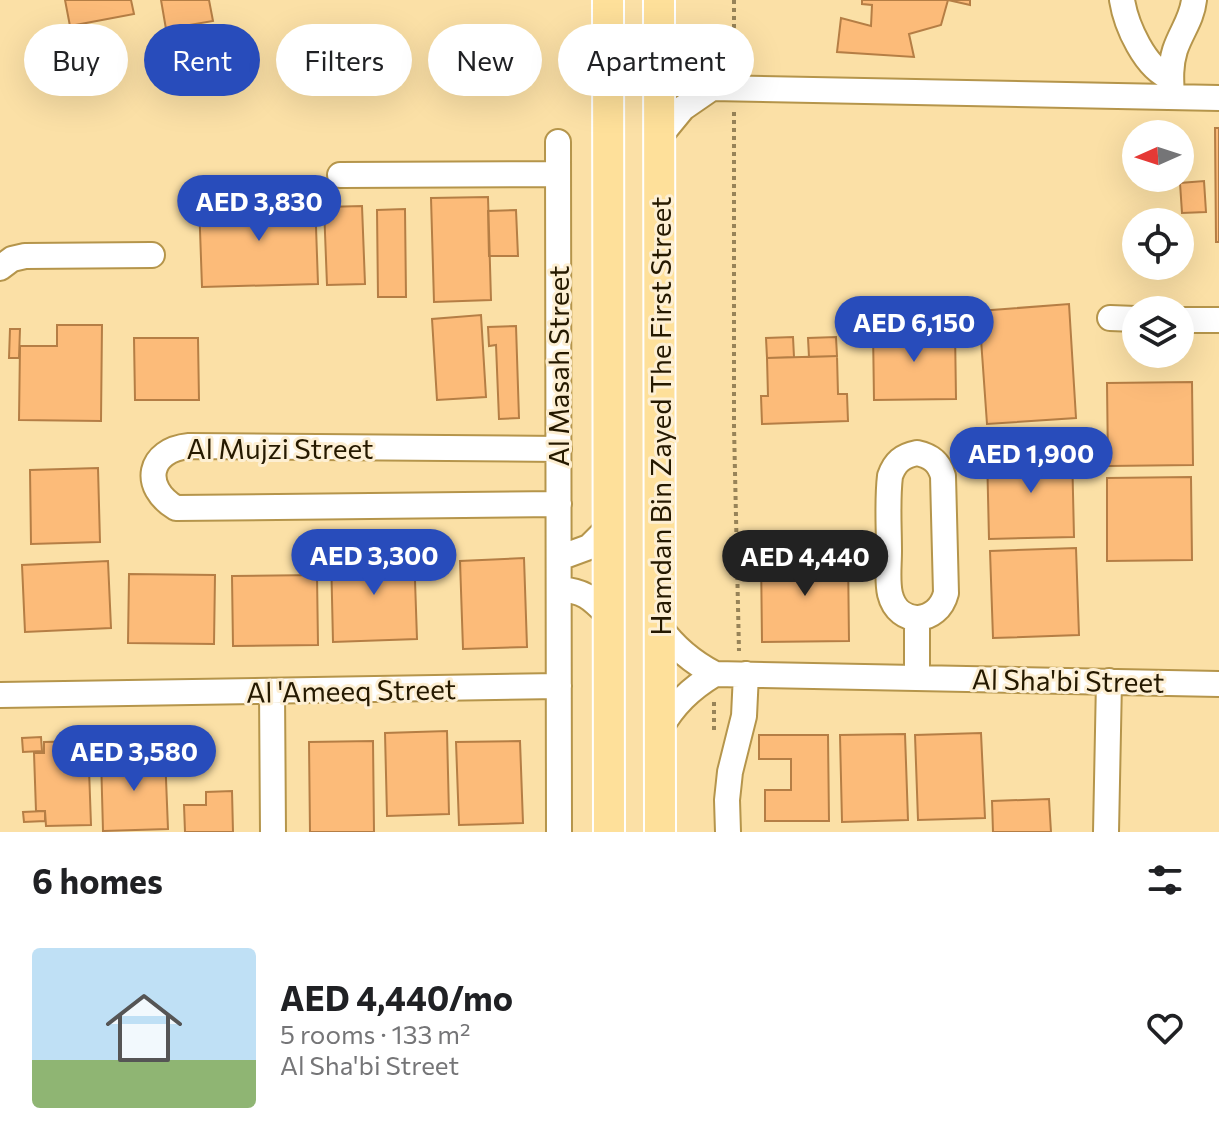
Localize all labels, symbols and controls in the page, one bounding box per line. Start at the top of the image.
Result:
chip: Buy [24,24,128,96]
chip: Rent [144,24,260,96]
chip: Filters [276,24,412,96]
chip: New [428,24,542,96]
chip: Apartment [558,24,754,96]
north arrow [1122,120,1194,192]
map controls [1122,120,1194,368]
pin: AED 3,830 [167,175,351,243]
text: AED 3,830 [195,185,323,216]
street label: Hamdan Bin Zayed The First Street [643,196,677,636]
button: locate [1122,208,1194,280]
street label: Al Masah Street [541,266,575,466]
pin: AED 6,150 [822,296,1006,364]
button: layers [1122,296,1194,368]
text: AED 6,150 [853,306,975,337]
pin: AED 1,900 [939,427,1123,495]
street label: Al Mujzi Street [187,431,373,465]
text: AED 1,900 [968,437,1094,468]
pin: AED 3,300 [282,529,466,597]
pin: AED 4,440 [713,530,897,598]
text: AED 3,300 [309,539,439,570]
text: AED 4,440 [740,540,870,571]
street label: Al Sha'bi Street [971,661,1165,699]
street label: Al 'Ameeq Street [246,671,456,709]
pin: AED 3,580 [42,725,226,793]
text: AED 3,580 [70,735,198,766]
icon: filters [1143,858,1187,902]
text: 6 homes [32,859,163,901]
text: AED 4,440/mo [280,976,513,1018]
icon: home [96,980,192,1076]
icon: heart [1143,1006,1187,1050]
text: 5 rooms · 133 m² [280,1018,470,1049]
text: Al Sha'bi Street [280,1049,459,1080]

